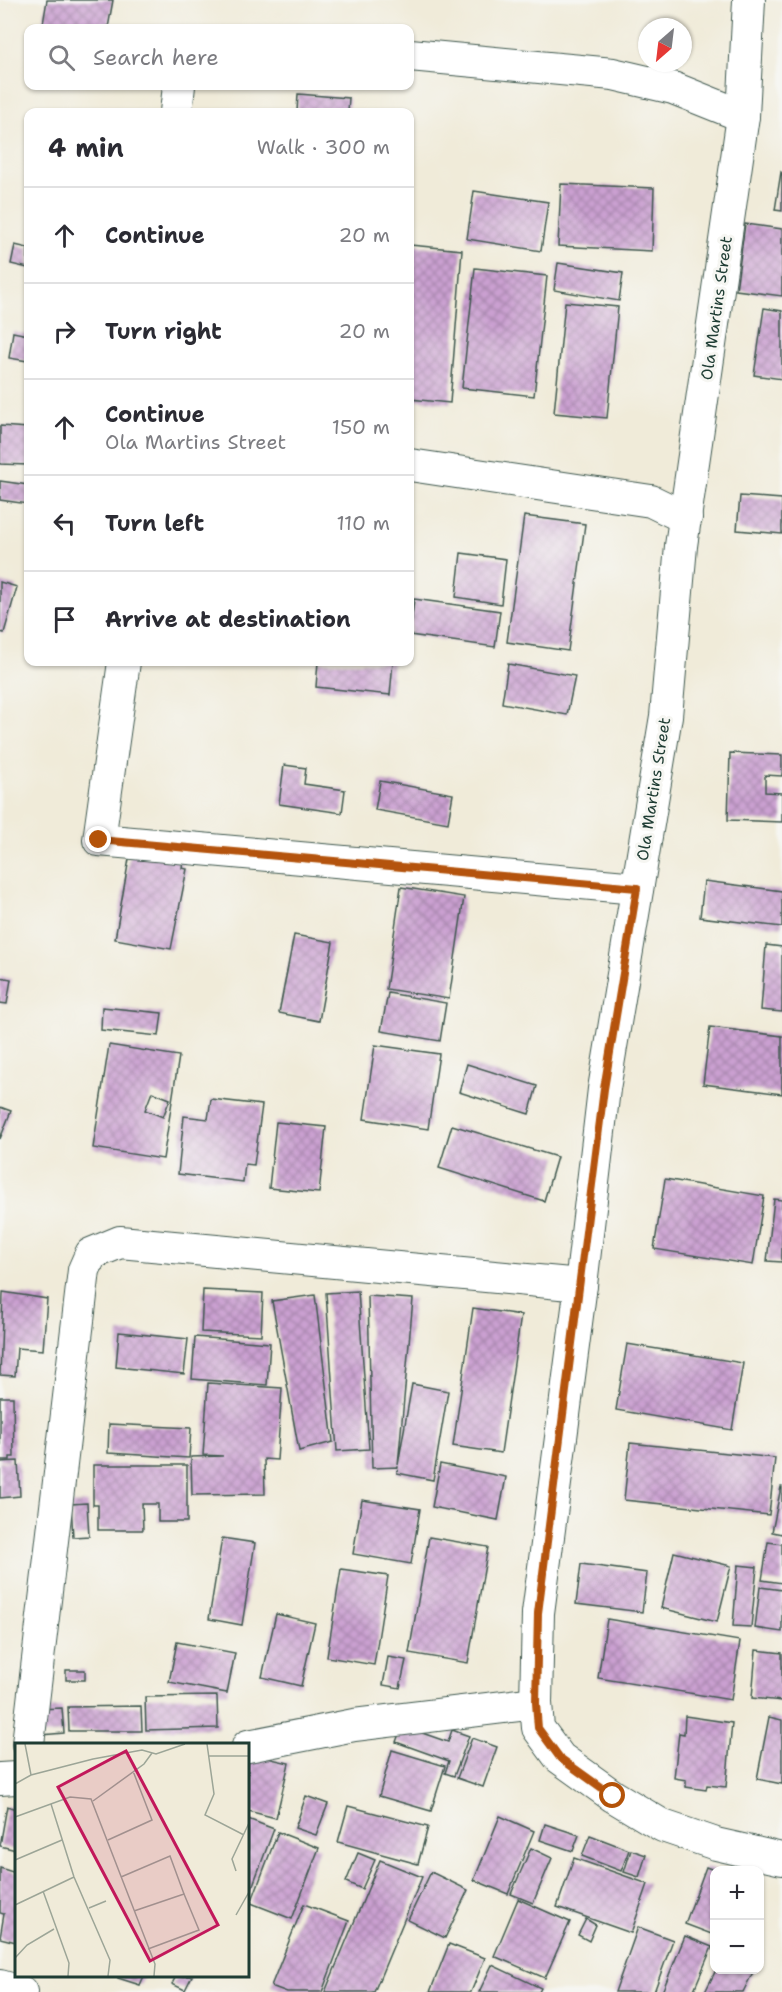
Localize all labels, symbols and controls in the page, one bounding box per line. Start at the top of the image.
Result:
north arrow [638,18,692,72]
search box [24,24,414,90]
icon: search [45,41,78,74]
text: Search here [93,43,219,72]
text: 4 min [48,130,124,165]
text: Walk · 300 m [257,134,390,160]
icon: ahead [48,219,81,252]
text: Continue [105,221,205,250]
text: 20 m [339,222,390,248]
street label: Ola Martins Street [696,235,737,381]
icon: right [48,315,81,348]
text: Turn right [105,317,222,346]
text: 20 m [339,318,390,344]
text: Continue [105,400,205,429]
icon: ahead [48,411,81,444]
text: 150 m [332,414,390,440]
text: Ola Martins Street [105,429,286,455]
icon: left [48,507,81,540]
text: Turn left [105,509,204,538]
text: 110 m [336,510,390,536]
icon: arrive [48,603,81,636]
text: Arrive at destination [105,605,351,634]
street label: Ola Martins Street [632,716,675,862]
route end [85,826,111,852]
inset map [15,1743,249,1977]
route start [599,1782,625,1808]
map controls [710,1866,764,1974]
button: + [710,1866,764,1920]
button: − [710,1920,764,1974]

